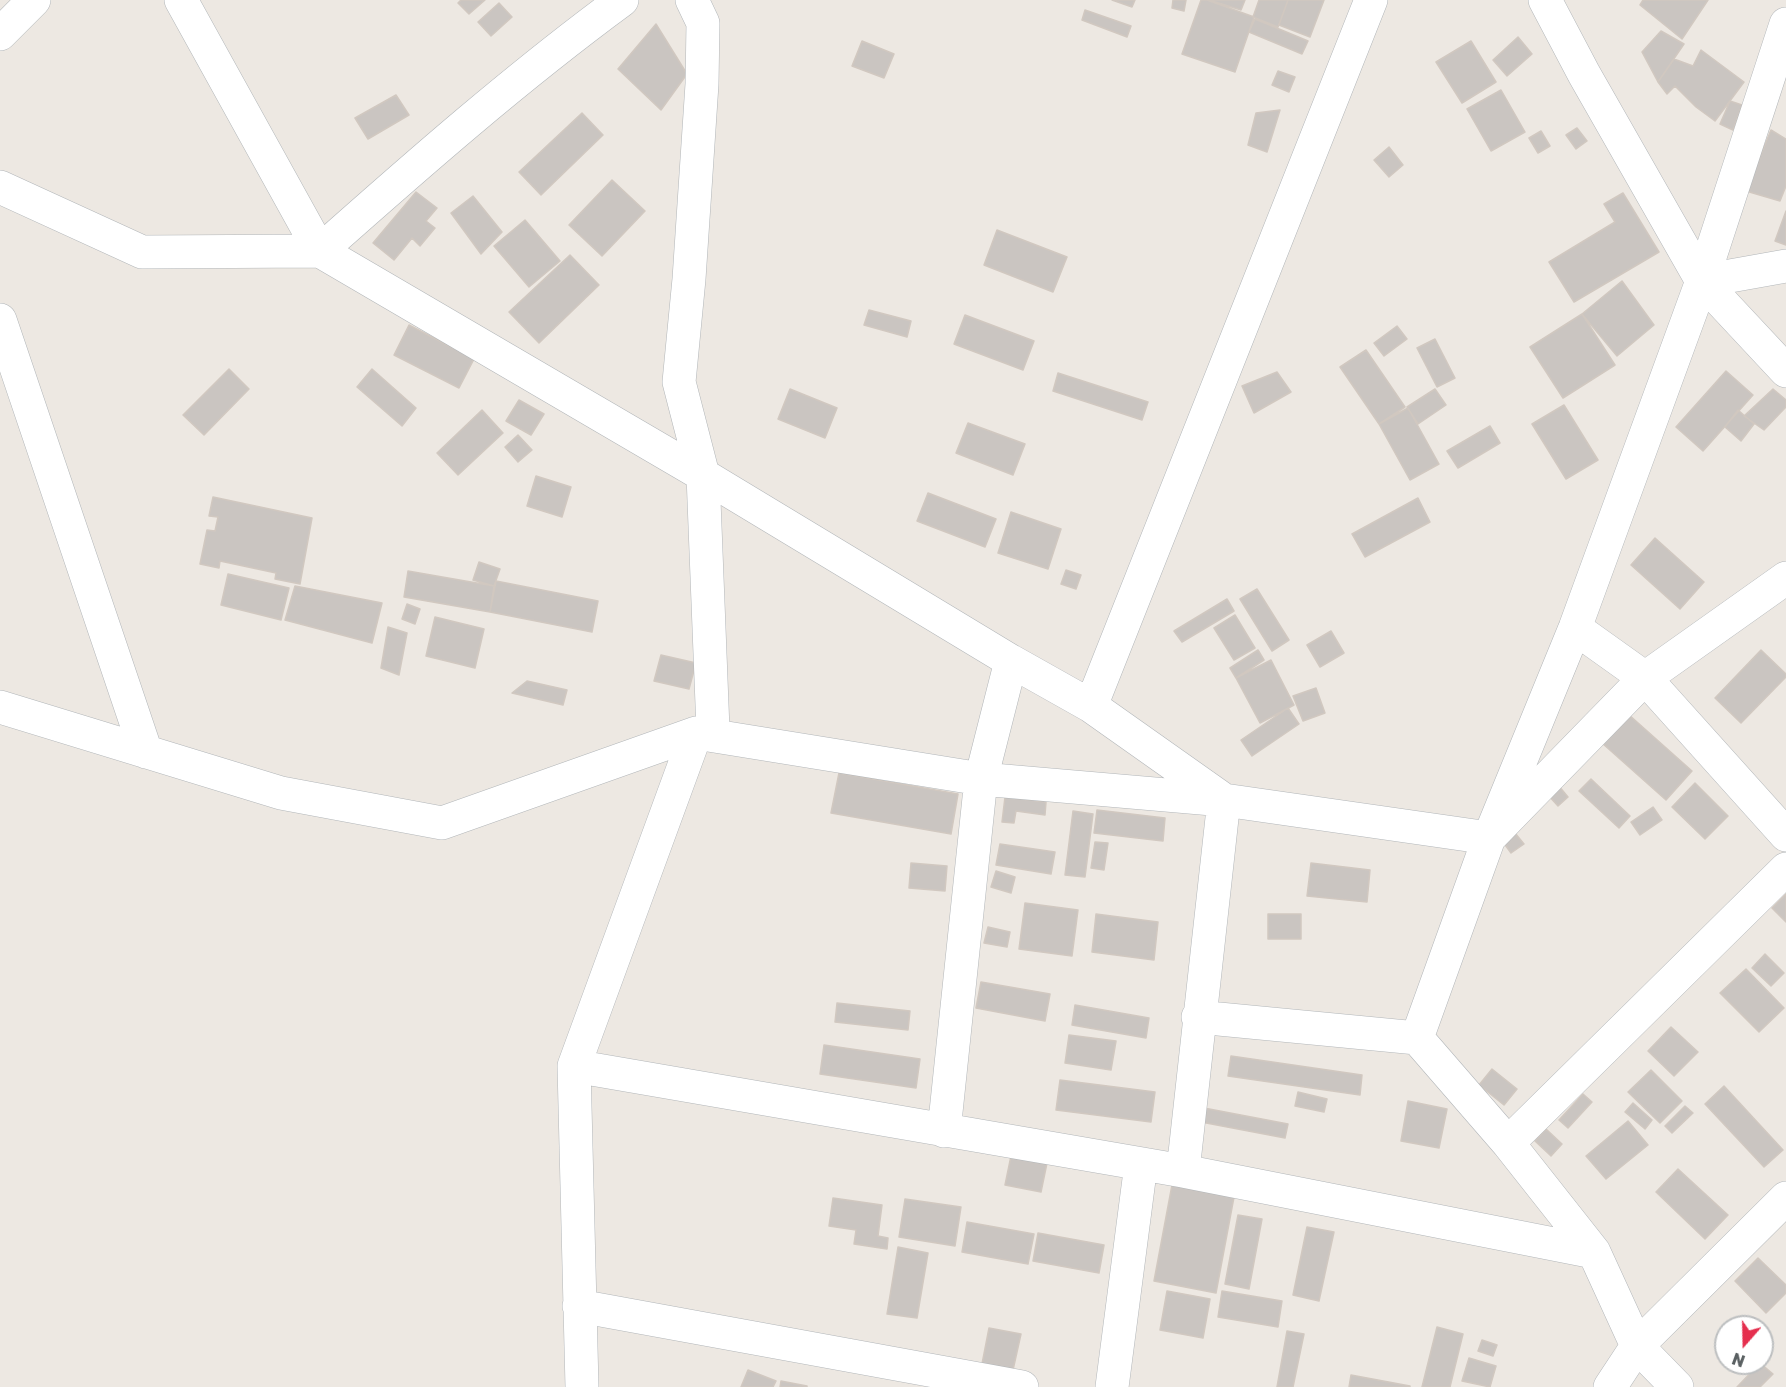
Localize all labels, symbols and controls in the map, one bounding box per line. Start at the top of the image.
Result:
north arrow [1714,1315,1774,1375]
text: N [1729,1349,1748,1372]

